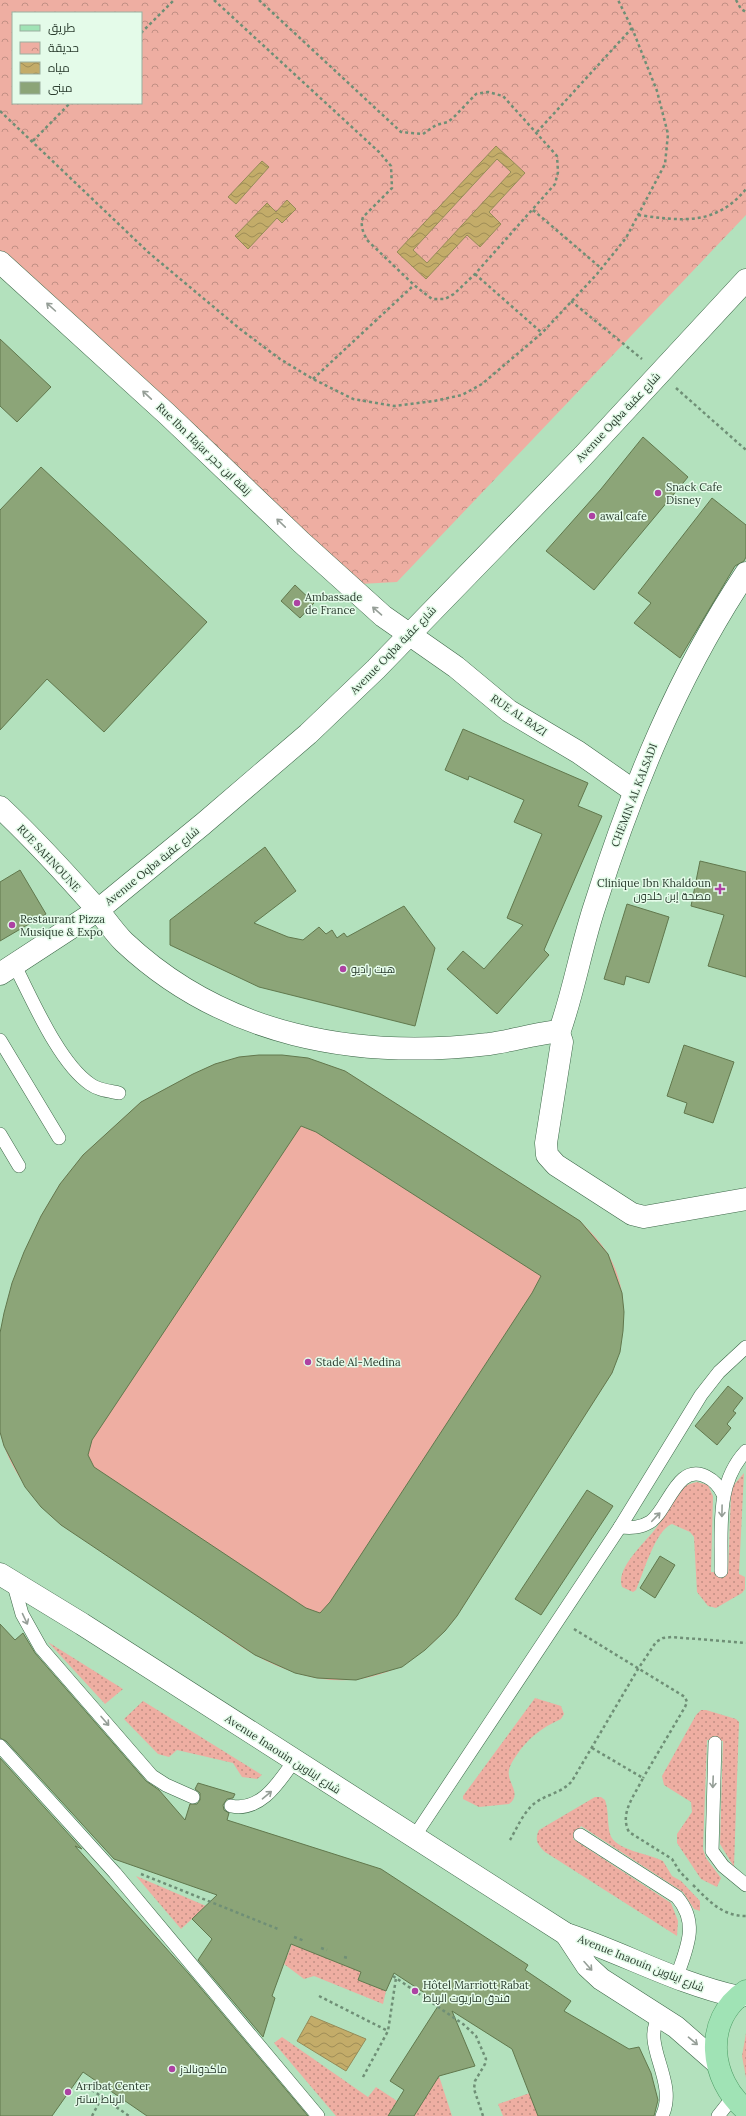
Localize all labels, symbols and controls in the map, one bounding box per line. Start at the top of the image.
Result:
legend [12,12,142,104]
text: طريق [48,20,76,35]
text: حديقة [48,40,79,55]
text: مياه [48,60,70,75]
text: مبنى [48,80,73,95]
one-way arrow [46,302,56,312]
street label: Avenue Oqba شارع عقبة [572,369,664,466]
one-way arrow [142,390,152,400]
street label: Rue Ibn Hajar زنقة ابن حجر [153,400,255,498]
place label: Snack Cafe Disney [666,480,722,507]
marker: Snack Cafe Disney [653,488,663,498]
place label: awal cafe [600,509,647,523]
marker: awal cafe [587,511,597,521]
one-way arrow [276,519,287,528]
place label: Ambassade de France [304,590,362,617]
marker: Ambassade de France [292,598,302,608]
street label: Avenue Oqba شارع عقبة [346,603,440,699]
one-way arrow [372,607,382,616]
street label: RUE AL BAZI [488,691,550,739]
street label: CHEMIN AL KALSADI [608,741,660,849]
street label: RUE SAHNOUNE [14,821,84,895]
street label: Avenue Oqba شارع عقبة [101,824,203,910]
place label: Clinique Ibn Khaldoun مصحة إبن خلدون [597,876,711,903]
marker: Clinique Ibn Khaldoun مصحة إبن خلدون [714,883,726,895]
place label: Restaurant Pizza Musique & Expo [20,912,105,939]
marker: Restaurant Pizza Musique & Expo [7,920,17,930]
place label: هيت راديو [351,962,395,976]
marker: هيت راديو [338,964,348,974]
place label: Stade Al-Medina [316,1355,401,1369]
marker: Stade Al-Medina [303,1357,313,1367]
one-way arrow [718,1504,726,1517]
one-way arrow [651,1512,661,1522]
one-way arrow [22,1613,29,1625]
street label: Avenue Inaouin شارع ايناوين [221,1711,343,1797]
one-way arrow [100,1716,109,1727]
one-way arrow [709,1775,717,1788]
one-way arrow [261,1790,272,1799]
street label: Avenue Inaouin شارع ايناوين [574,1931,706,1996]
one-way arrow [583,1961,593,1971]
place label: Hôtel Marriott Rabat فندق ماريوت الرباط [423,1978,530,2005]
marker: Hôtel Marriott Rabat فندق ماريوت الرباط [410,1986,420,1996]
one-way arrow [688,2037,699,2046]
place label: ماكدونالدز [179,2062,227,2076]
marker: ماكدونالدز [167,2064,177,2074]
place label: Arribat Center الرباط سانتر [75,2079,150,2106]
marker: Arribat Center الرباط سانتر [63,2087,73,2097]

